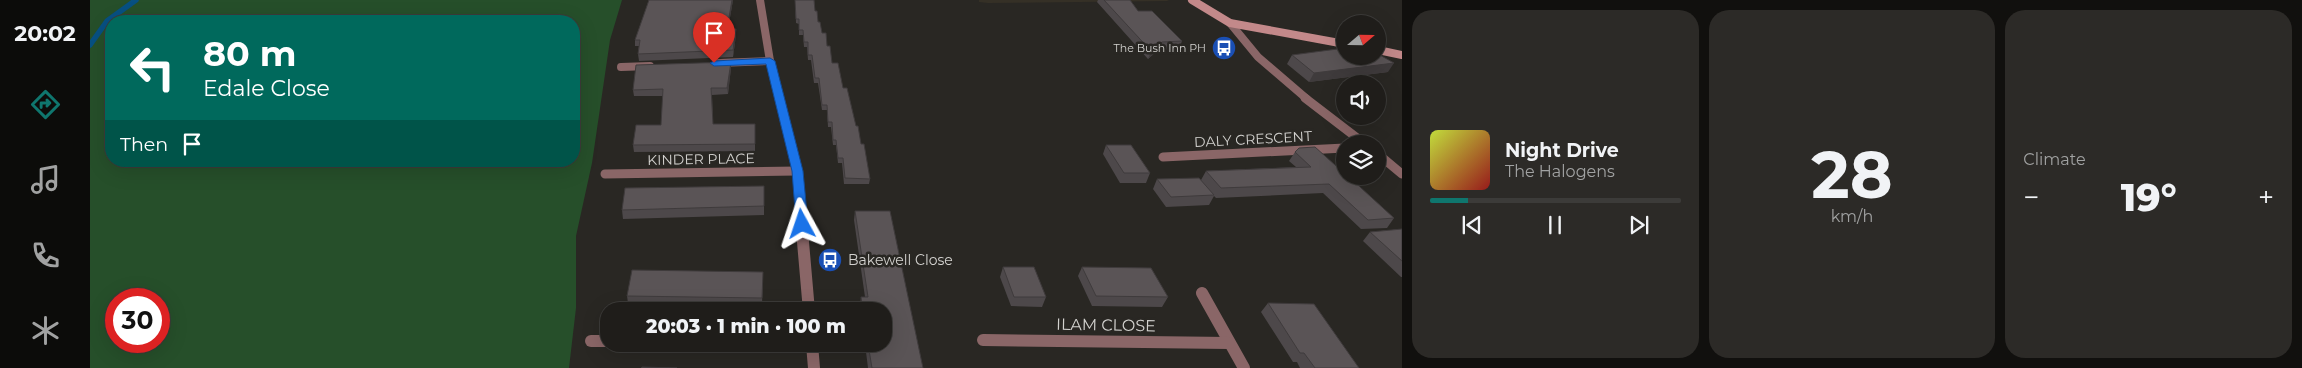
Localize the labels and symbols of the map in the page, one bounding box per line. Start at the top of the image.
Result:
pin [693,12,735,63]
north arrow [1336,15,1386,65]
bus stop icon: The Bush Inn PH [1211,35,1237,61]
place label: The Bush Inn PH [1114,41,1206,55]
street label: DALY CRESCENT [1194,127,1312,151]
street label: KINDER PLACE [647,149,755,169]
position arrow [775,197,827,249]
bus stop icon: Bakewell Close [817,247,843,273]
place label: Bakewell Close [848,251,953,269]
speed limit sign: 30 [105,288,170,353]
street label: ILAM CLOSE [1056,315,1156,335]

